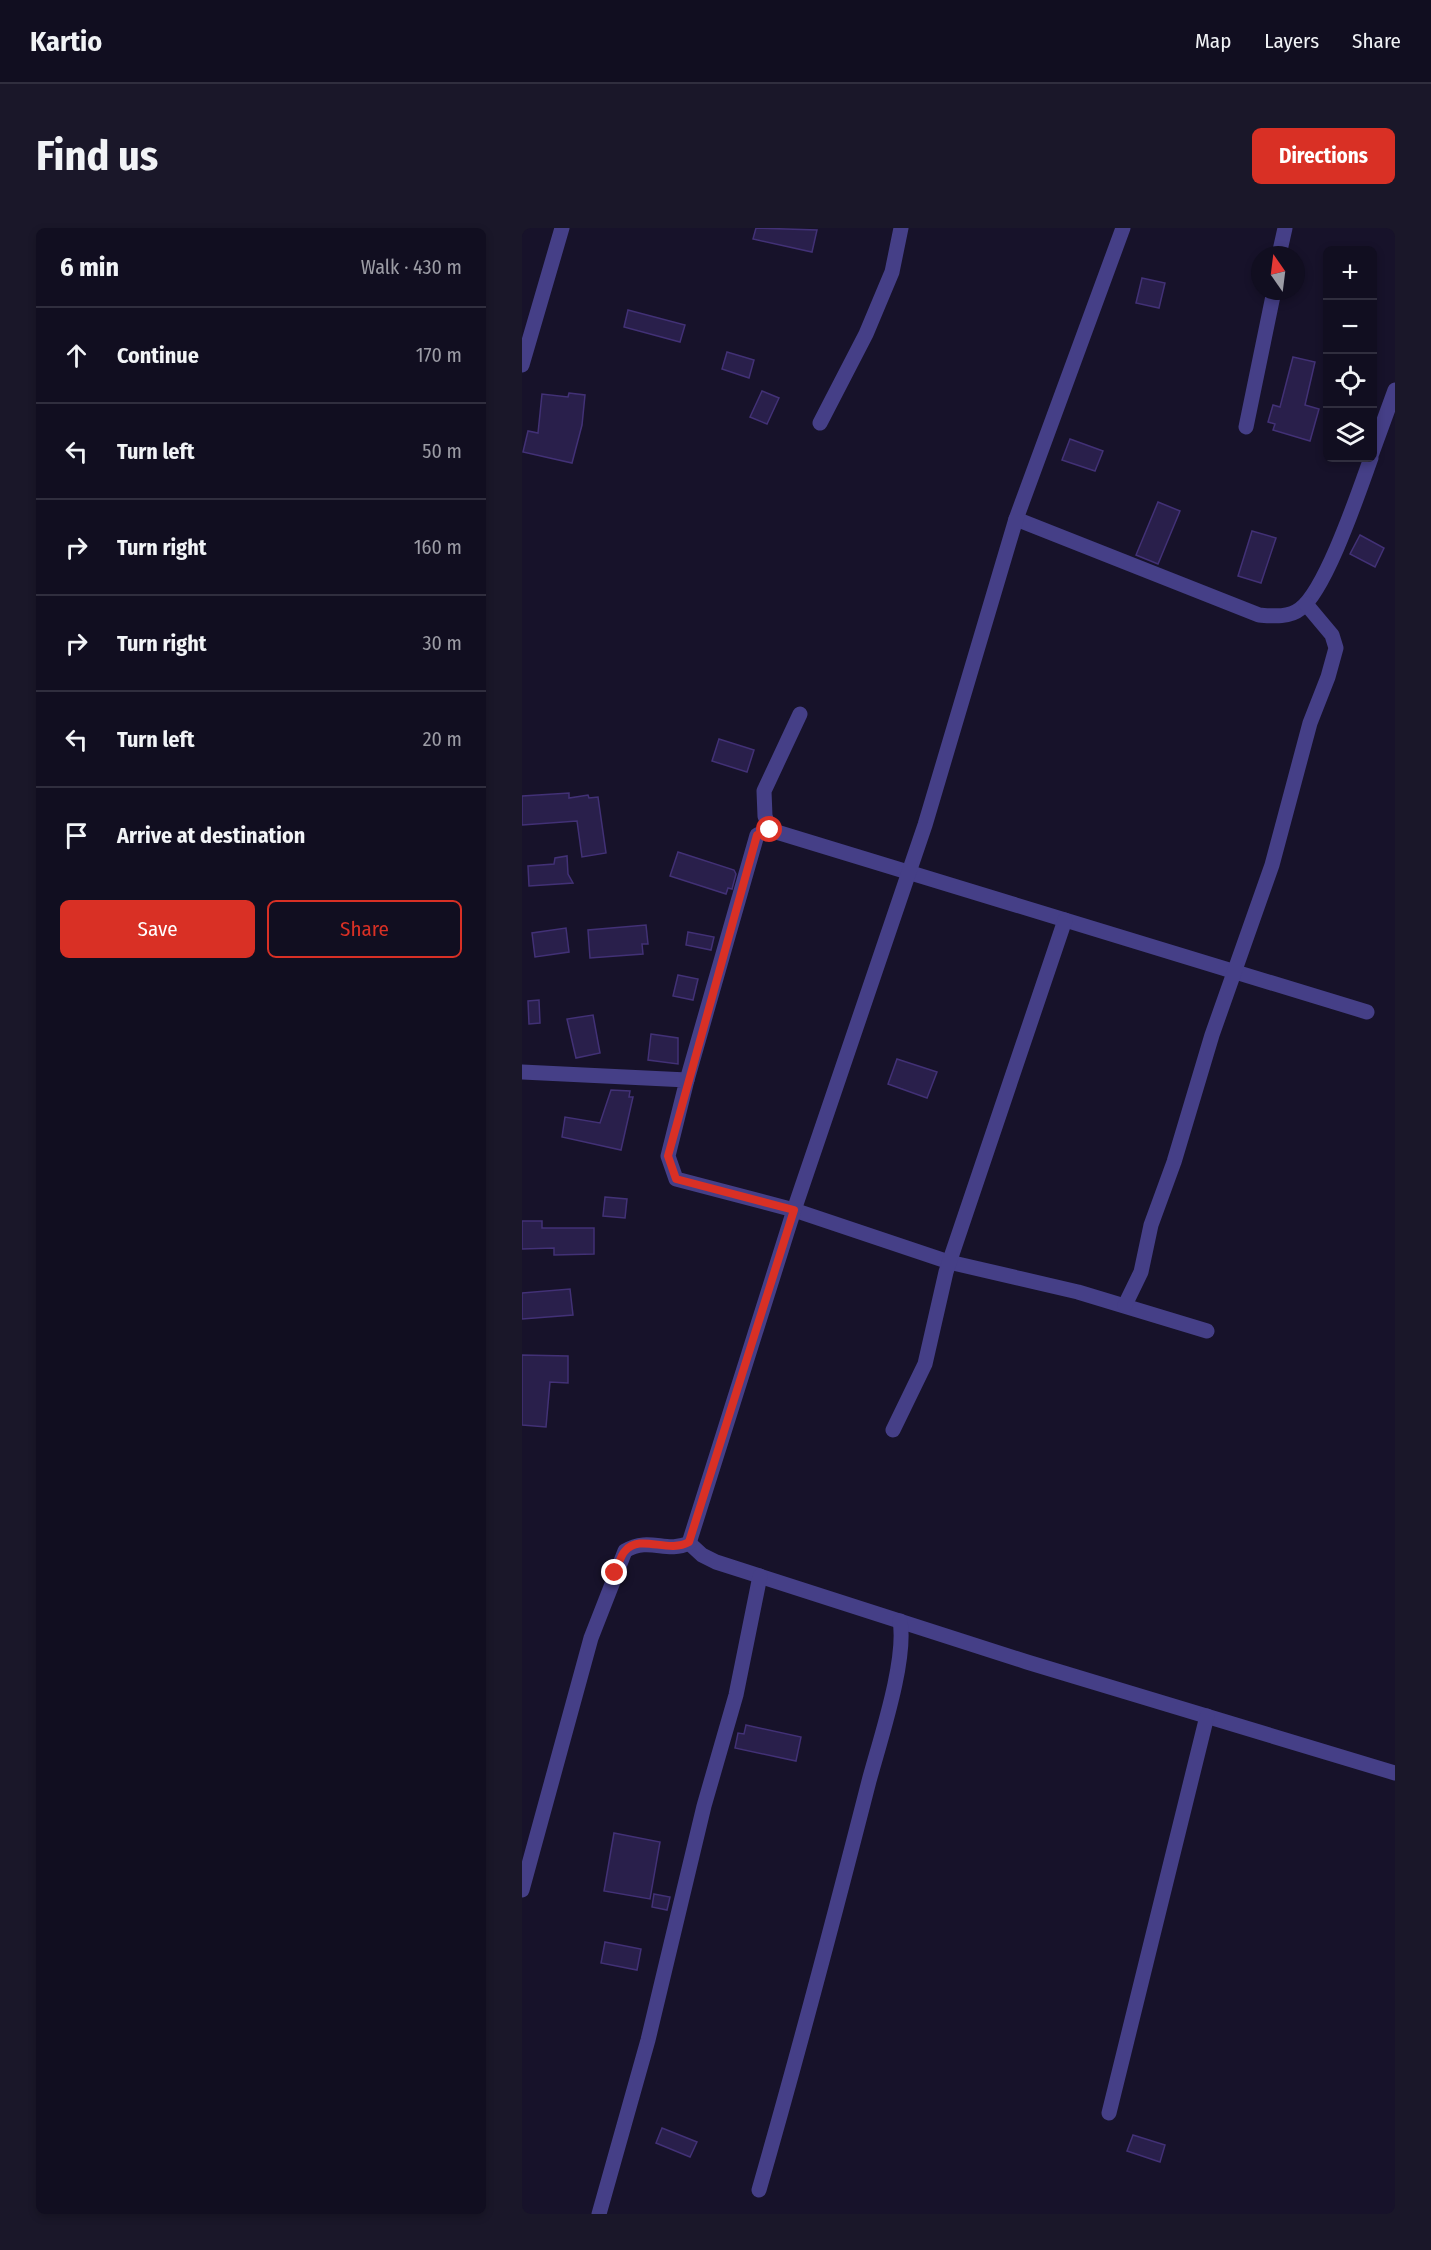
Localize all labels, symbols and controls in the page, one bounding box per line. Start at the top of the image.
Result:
text: Kartio [30,25,102,58]
text: Map [1195,28,1231,54]
text: Layers [1264,28,1319,54]
text: Share [1352,28,1401,54]
button: Directions [1252,128,1395,184]
text: Find us [36,131,158,181]
north arrow [1251,246,1305,300]
map controls [1323,246,1377,462]
button: + [1323,246,1377,300]
text: 6 min [60,252,119,283]
text: Walk · 430 m [361,255,462,279]
button: − [1323,300,1377,354]
icon: ahead [60,339,93,372]
text: Continue [117,342,199,369]
text: 170 m [416,343,462,367]
button: locate [1323,354,1377,408]
button: layers [1323,408,1377,462]
icon: left [60,435,93,468]
text: Turn left [117,438,195,465]
text: 50 m [422,439,462,463]
icon: right [60,531,93,564]
text: Turn right [117,534,206,561]
text: 160 m [414,535,462,559]
icon: right [60,627,93,660]
text: Turn right [117,630,206,657]
text: 30 m [422,631,462,655]
icon: left [60,723,93,756]
text: Turn left [117,726,195,753]
text: 20 m [423,727,462,751]
route start [756,816,782,842]
icon: arrive [60,819,93,852]
text: Arrive at destination [117,822,305,849]
button: Save [60,900,255,958]
button: Share [267,900,462,958]
route end [601,1559,627,1585]

